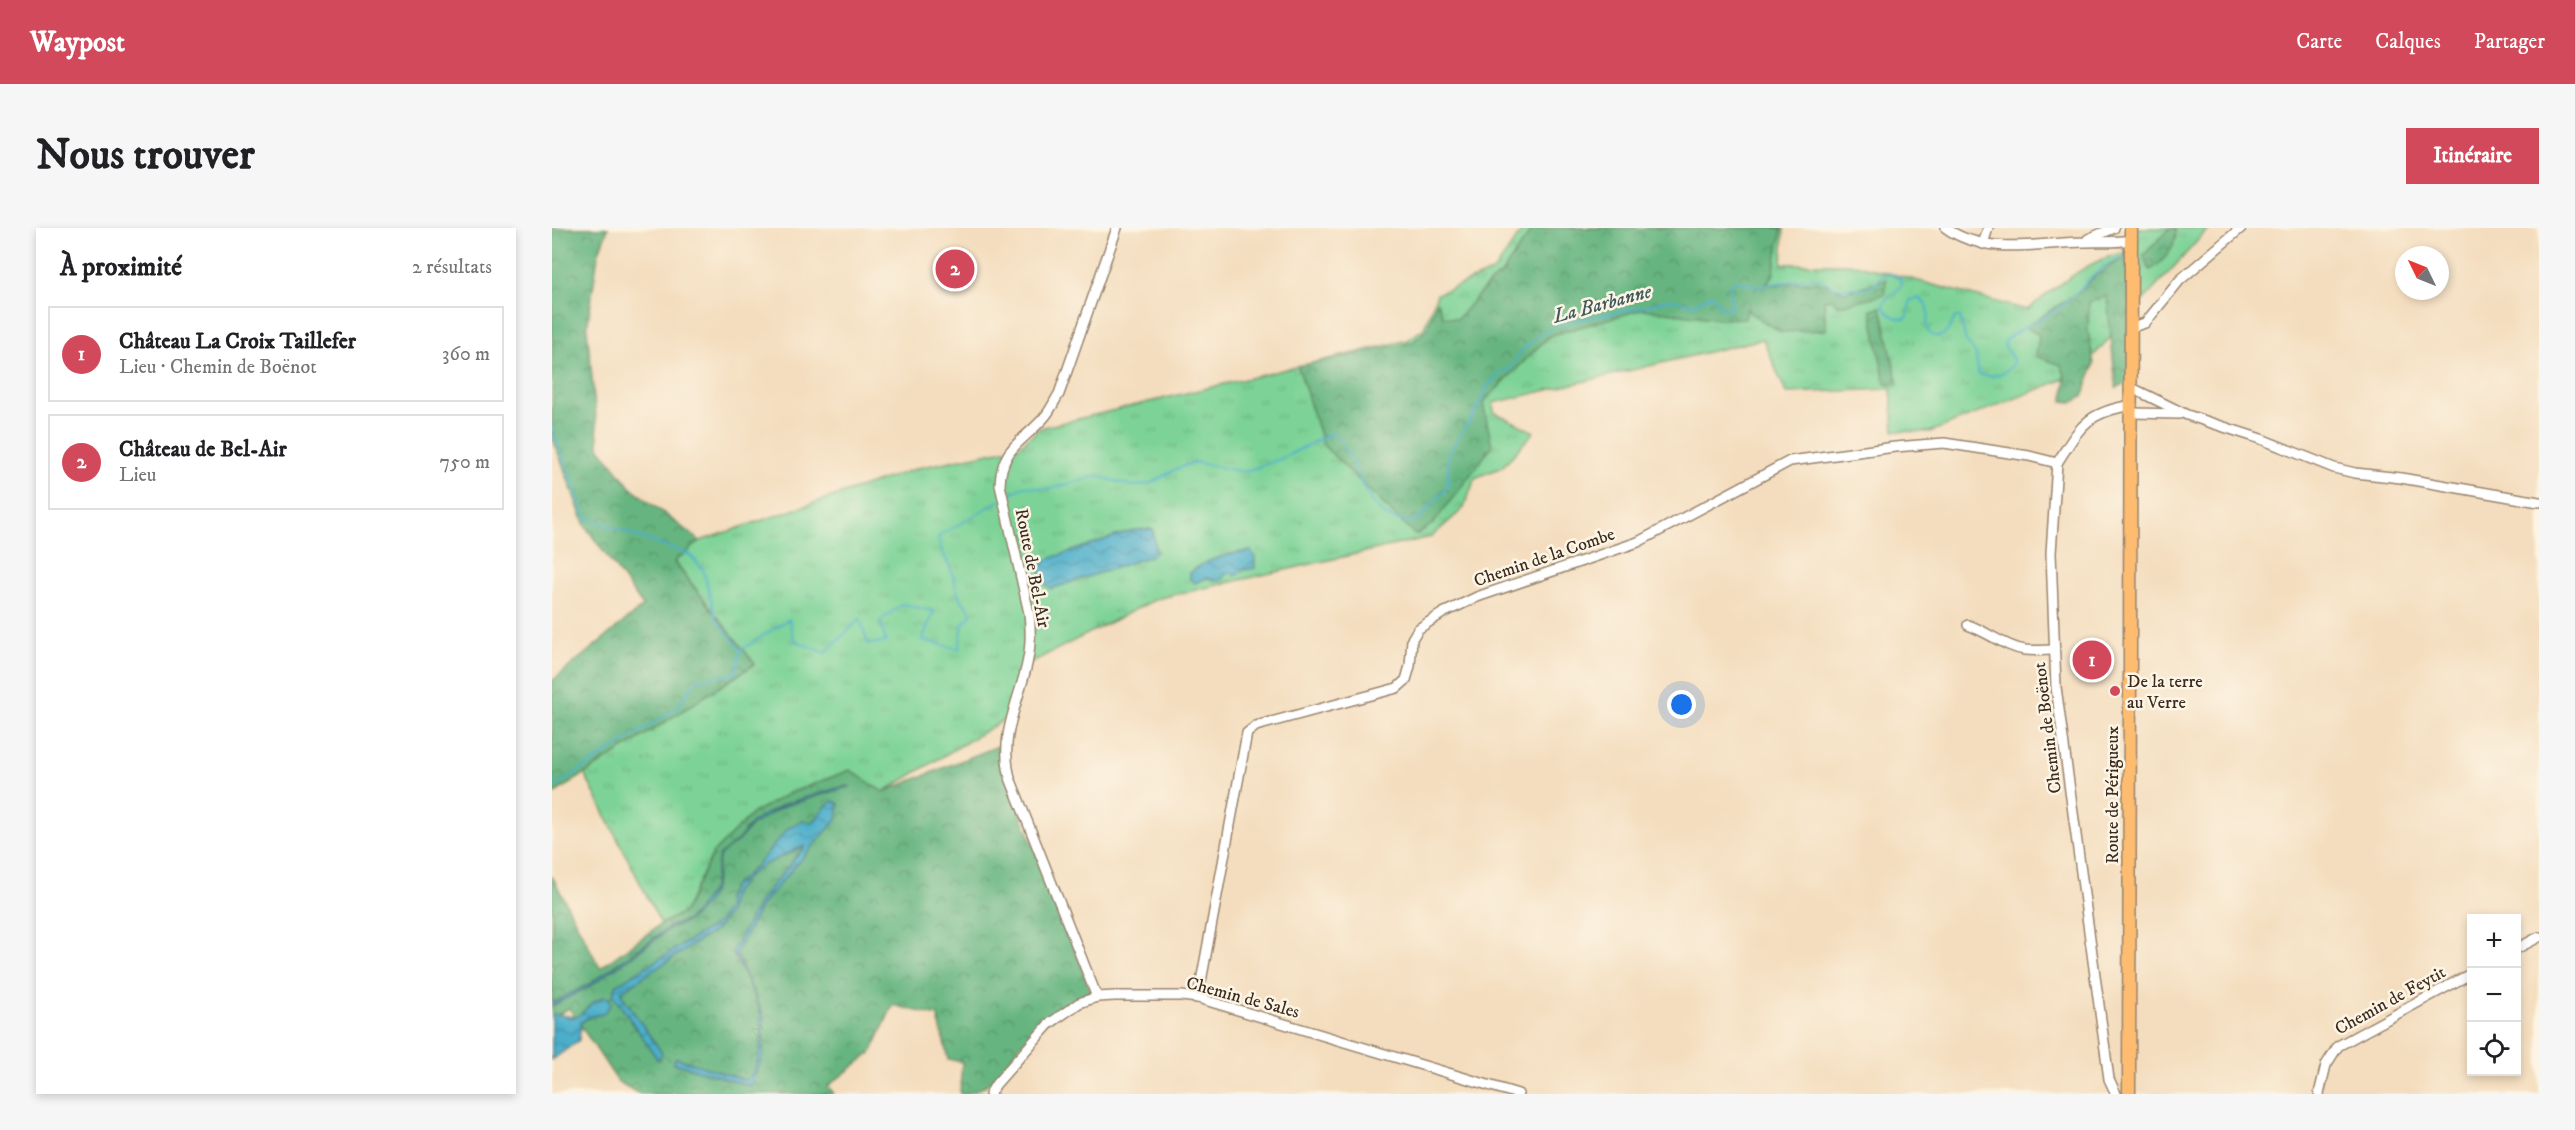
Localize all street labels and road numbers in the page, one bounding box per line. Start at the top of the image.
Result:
street label: Route de Bel-Air [1010,507,1054,630]
street label: Chemin de la Combe [1471,524,1618,592]
street label: Chemin de Boënot [2029,661,2067,795]
street label: Route de Périgueux [2102,726,2124,864]
street label: Chemin de Feytit [2331,961,2450,1040]
street label: Chemin de Sales [1184,972,1302,1024]

